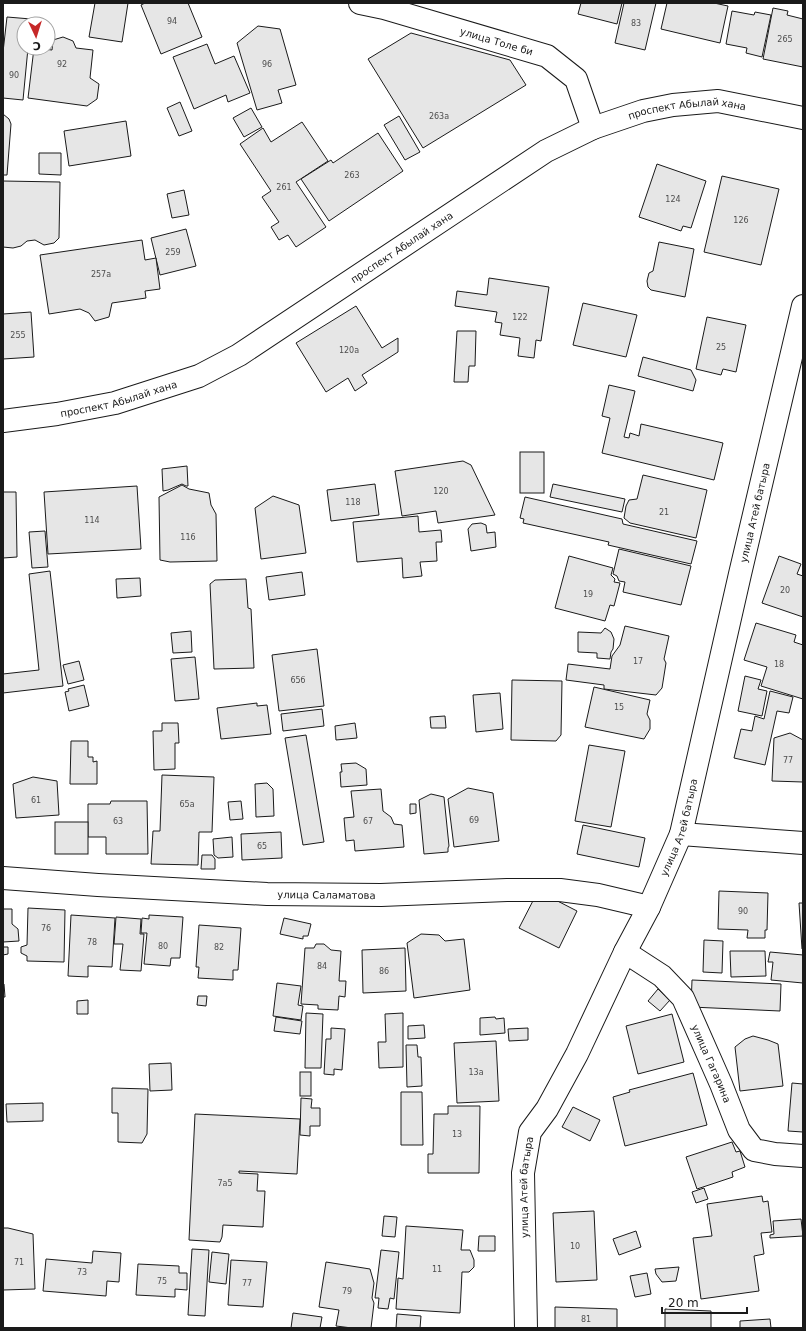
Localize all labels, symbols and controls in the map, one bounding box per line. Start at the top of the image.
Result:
north arrow [16,16,56,56]
house number: 94 [167,17,177,26]
house number: 83 [631,19,641,28]
street label: улица Толе би [459,25,535,57]
house number: 265 [777,35,793,44]
text: С [32,39,41,52]
house number: 92 [57,60,67,69]
house number: 96 [262,60,272,69]
house number: 90 [9,71,19,80]
street label: проспект Абылай хана [626,95,747,121]
house number: 263а [429,112,449,121]
house number: 263 [344,171,360,180]
house number: 261 [276,183,292,192]
house number: 124 [665,195,681,204]
street label: проспект Абылай хана [348,209,455,285]
house number: 126 [733,216,749,225]
house number: 259 [165,248,181,257]
house number: 257а [91,270,111,279]
house number: 122 [512,313,528,322]
house number: 255 [10,331,26,340]
house number: 25 [716,343,726,352]
house number: 120а [339,346,359,355]
street label: проспект Абылай хана [59,378,178,419]
street label: улица Атей батыра [737,462,771,564]
house number: 120 [433,487,449,496]
house number: 118 [345,498,361,507]
house number: 21 [659,508,669,517]
house number: 114 [84,516,100,525]
house number: 116 [180,533,196,542]
house number: 20 [780,586,790,595]
house number: 19 [583,590,593,599]
house number: 17 [633,657,643,666]
house number: 18 [774,660,784,669]
house number: 65б [290,676,306,685]
house number: 15 [614,703,624,712]
house number: 77 [783,756,793,765]
street label: улица Атей батыра [658,777,699,878]
house number: 61 [31,796,41,805]
house number: 65а [179,800,195,809]
house number: 69 [469,816,479,825]
house number: 63 [113,817,123,826]
house number: 67 [363,817,373,826]
house number: 65 [257,842,267,851]
street label: улица Саламатова [277,889,376,900]
house number: 90 [738,907,748,916]
house number: 76 [41,924,51,933]
house number: 78 [87,938,97,947]
house number: 80 [158,942,168,951]
house number: 82 [214,943,224,952]
house number: 84 [317,962,327,971]
house number: 86 [379,967,389,976]
street label: улица Гагарина [690,1023,733,1104]
house number: 13а [468,1068,484,1077]
house number: 13 [452,1130,462,1139]
street label: улица Атей батыра [517,1136,535,1238]
house number: 7а5 [217,1179,233,1188]
house number: 10 [570,1242,580,1251]
house number: 71 [14,1258,24,1267]
house number: 11 [432,1265,442,1274]
house number: 73 [77,1268,87,1277]
house number: 75 [157,1277,167,1286]
house number: 77 [242,1279,252,1288]
house number: 79 [342,1287,352,1296]
scale bar [662,1289,747,1315]
text: 20 m [668,1296,699,1310]
house number: 81 [581,1315,591,1324]

